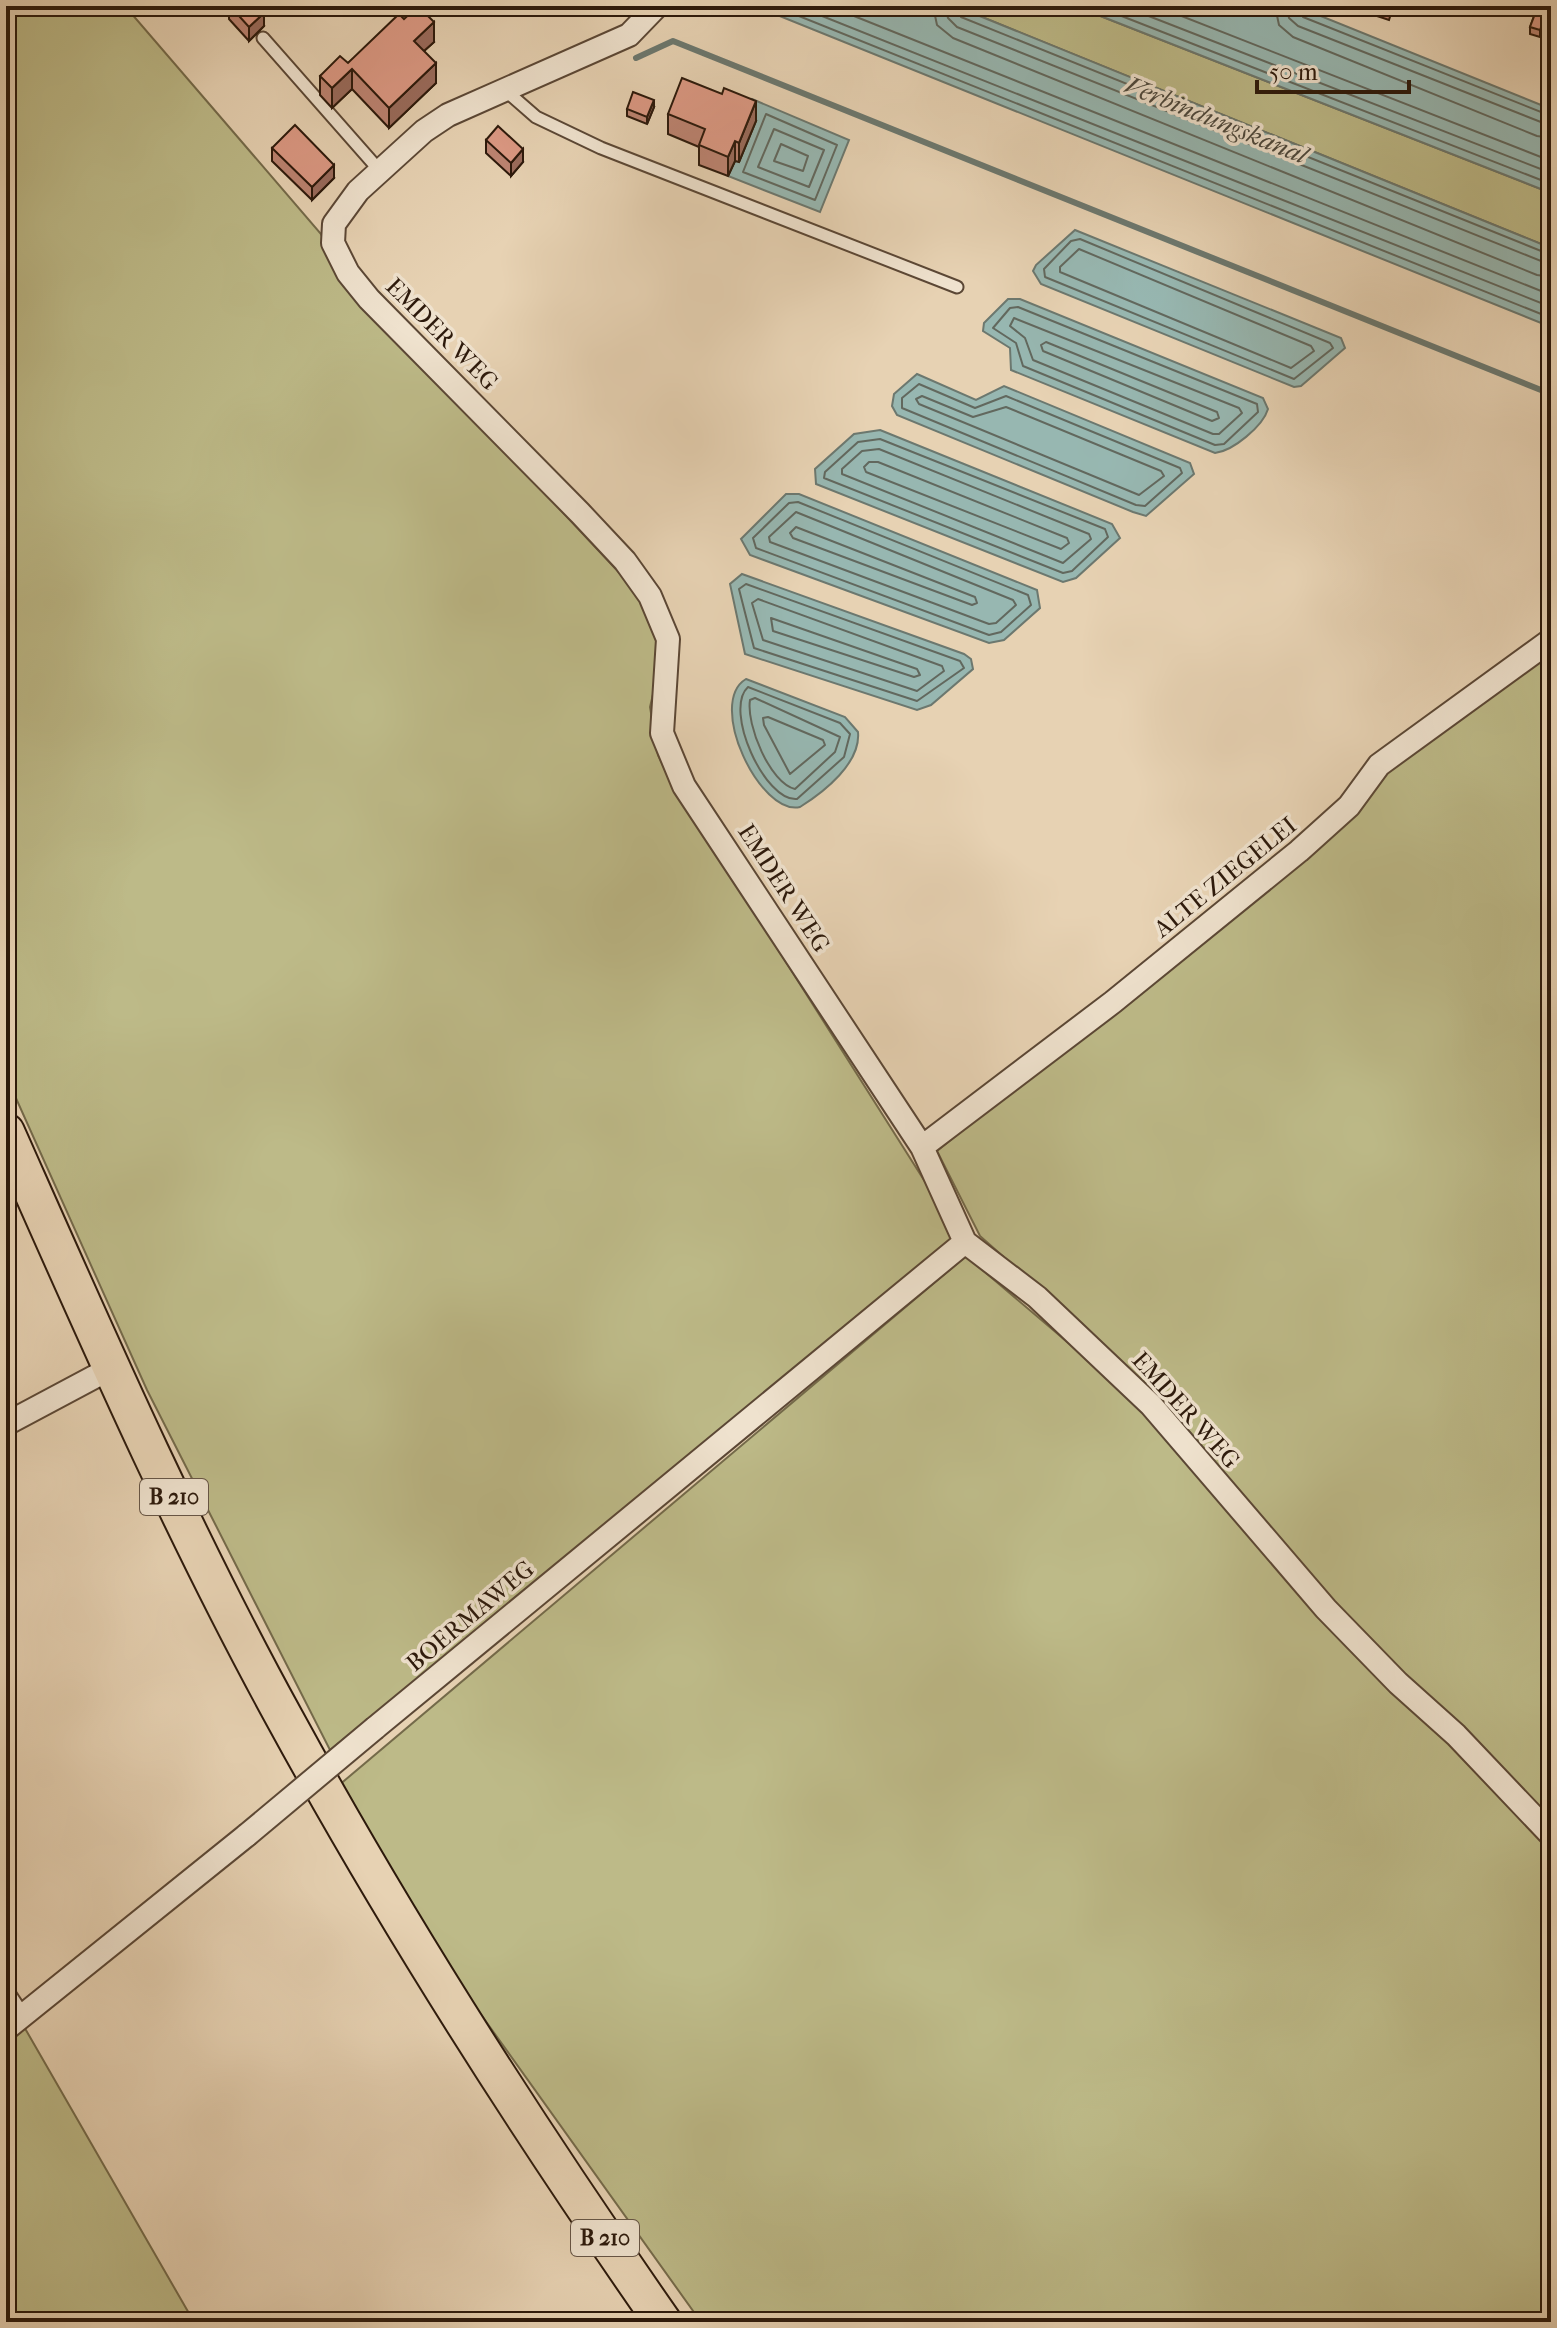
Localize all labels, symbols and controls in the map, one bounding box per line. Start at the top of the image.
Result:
scale bar [1257,44,1409,94]
text: 50 m [1269,58,1318,86]
water label: Verbindungskanal [1120,69,1314,172]
street label: EMDER WEG [380,272,504,396]
street label: ALTE ZIEGELEI [1147,811,1302,944]
street label: EMDER WEG [732,819,836,957]
street label: EMDER WEG [1126,1346,1246,1474]
road number: B 210 [140,1479,208,1515]
street label: BOERMAWEG [401,1555,539,1677]
road number: B 210 [571,2220,639,2256]

